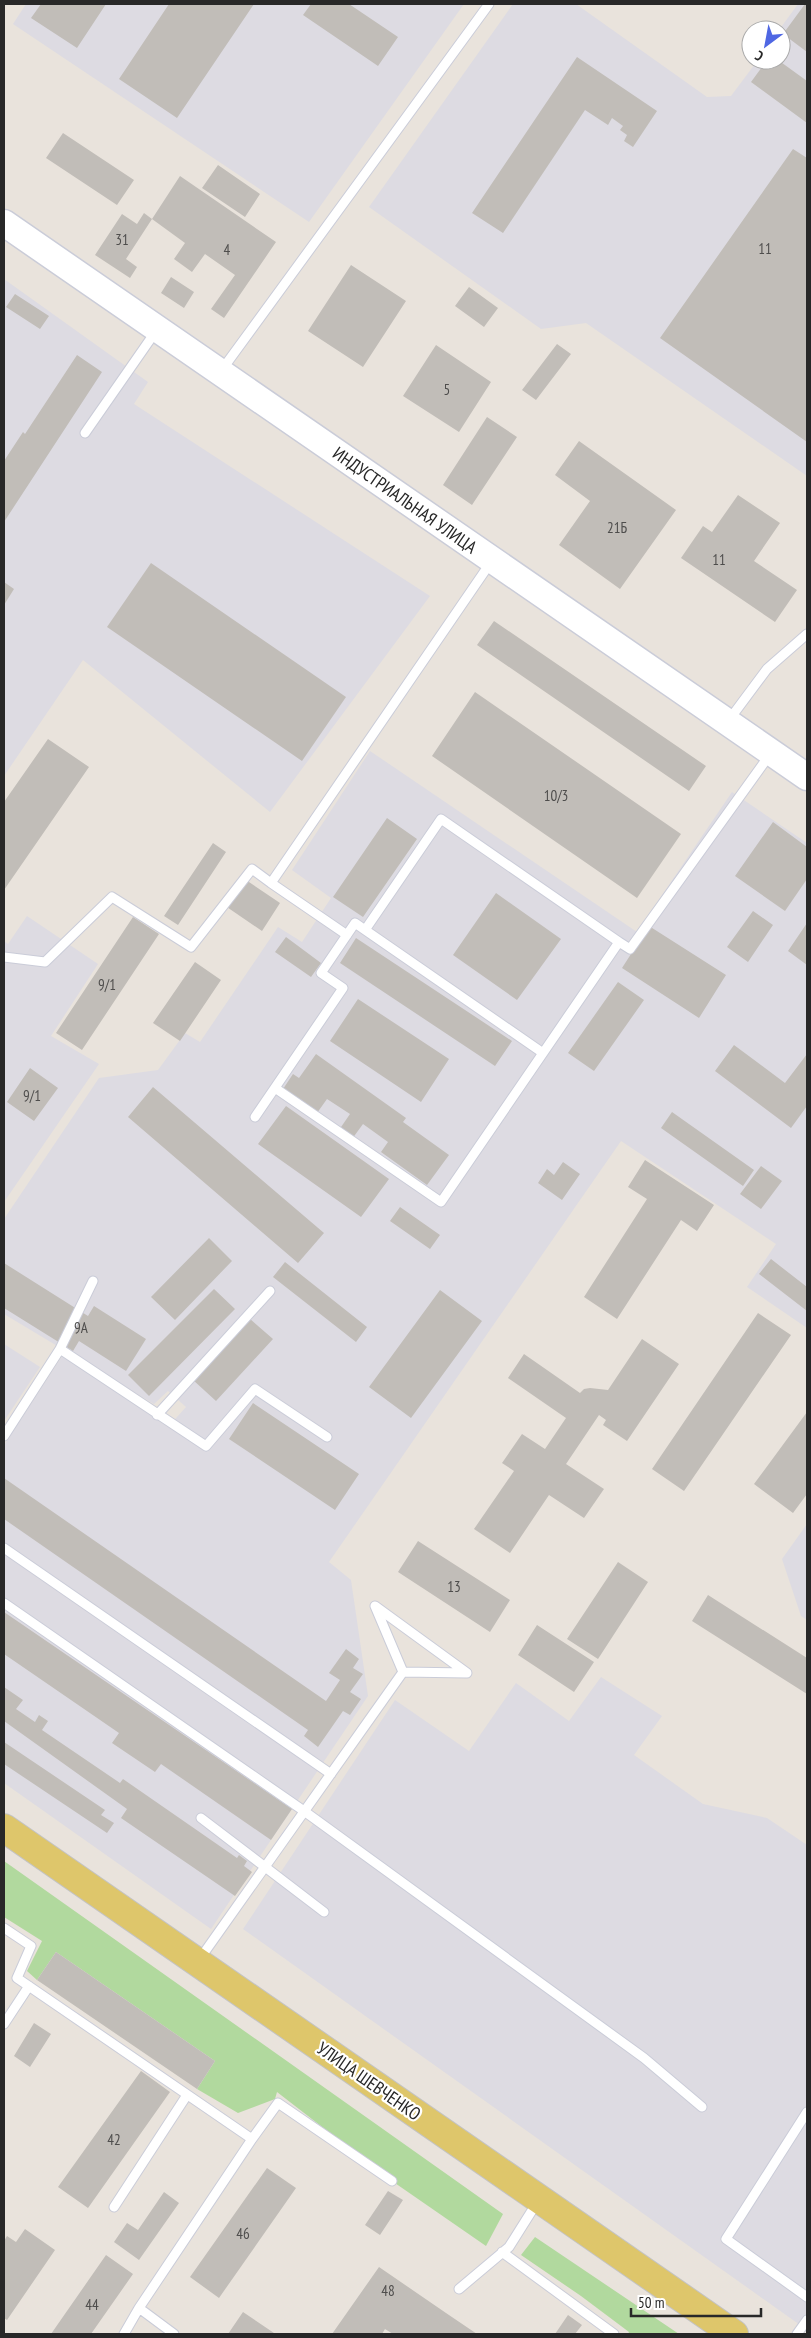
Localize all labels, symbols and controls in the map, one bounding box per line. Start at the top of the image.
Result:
north arrow [741,20,791,70]
text: С [751,46,767,65]
house number: 31 [115,230,129,249]
house number: 11 [758,239,772,258]
house number: 4 [224,240,231,259]
house number: 5 [444,380,450,399]
street label: ИНДУСТРИАЛЬНАЯ УЛИЦА [328,442,482,559]
house number: 21Б [607,518,627,537]
house number: 11 [712,550,726,569]
house number: 10/3 [544,786,568,805]
house number: 9/1 [98,975,116,994]
house number: 9/1 [23,1086,41,1105]
house number: 9А [74,1318,89,1337]
house number: 13 [447,1577,461,1596]
street label: УЛИЦА ШЕВЧЕНКО [313,2037,426,2125]
house number: 42 [107,2130,121,2149]
house number: 46 [236,2224,250,2243]
house number: 48 [381,2281,395,2300]
scale bar [631,2286,761,2318]
text: 50 m [638,2293,664,2312]
house number: 44 [85,2295,99,2314]

